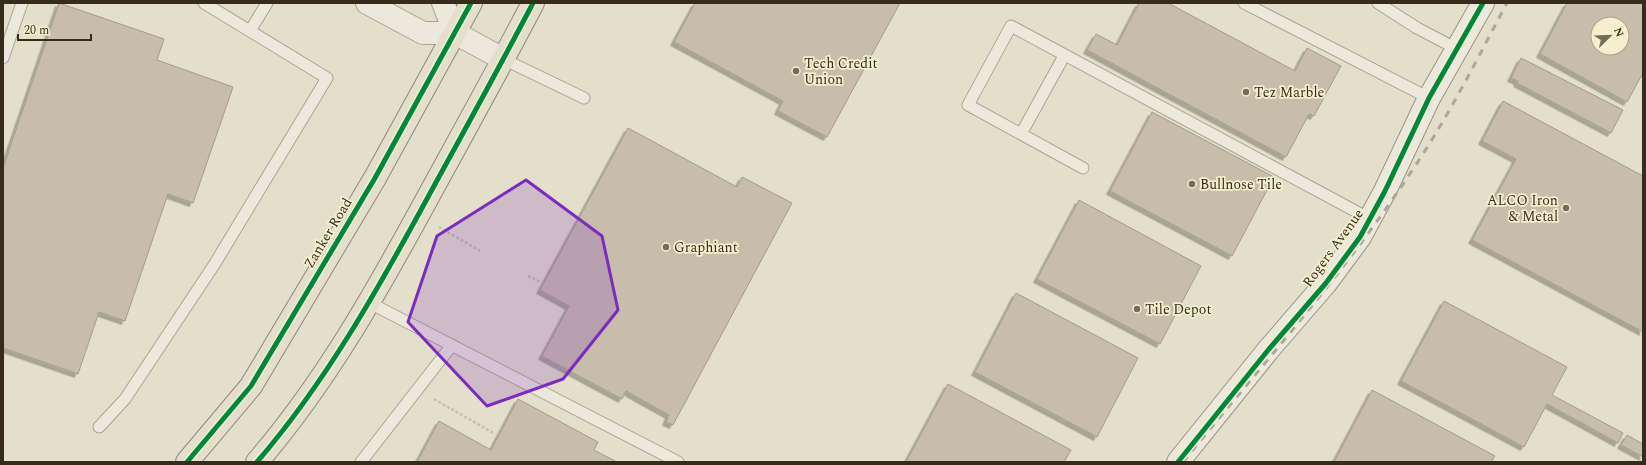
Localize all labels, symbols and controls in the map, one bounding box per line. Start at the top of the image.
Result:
scale bar [18,16,91,42]
north arrow [1590,16,1630,56]
text: 20 m [24,21,49,40]
text: N [1609,25,1628,40]
place label: Tech Credit Union [804,53,878,90]
marker: Tech Credit Union [791,66,801,76]
place label: Tez Marble [1254,82,1325,103]
marker: Tez Marble [1241,87,1251,97]
place label: Bullnose Tile [1200,174,1282,195]
marker: Bullnose Tile [1187,179,1197,189]
place label: ALCO Iron & Metal [1487,190,1558,227]
street label: Zanker Road [299,194,357,272]
marker: ALCO Iron & Metal [1561,203,1571,213]
street label: Rogers Avenue [1297,204,1369,292]
place label: Graphiant [674,237,738,258]
marker: Graphiant [661,242,671,252]
place label: Tile Depot [1145,299,1211,320]
marker: Tile Depot [1132,304,1142,314]

